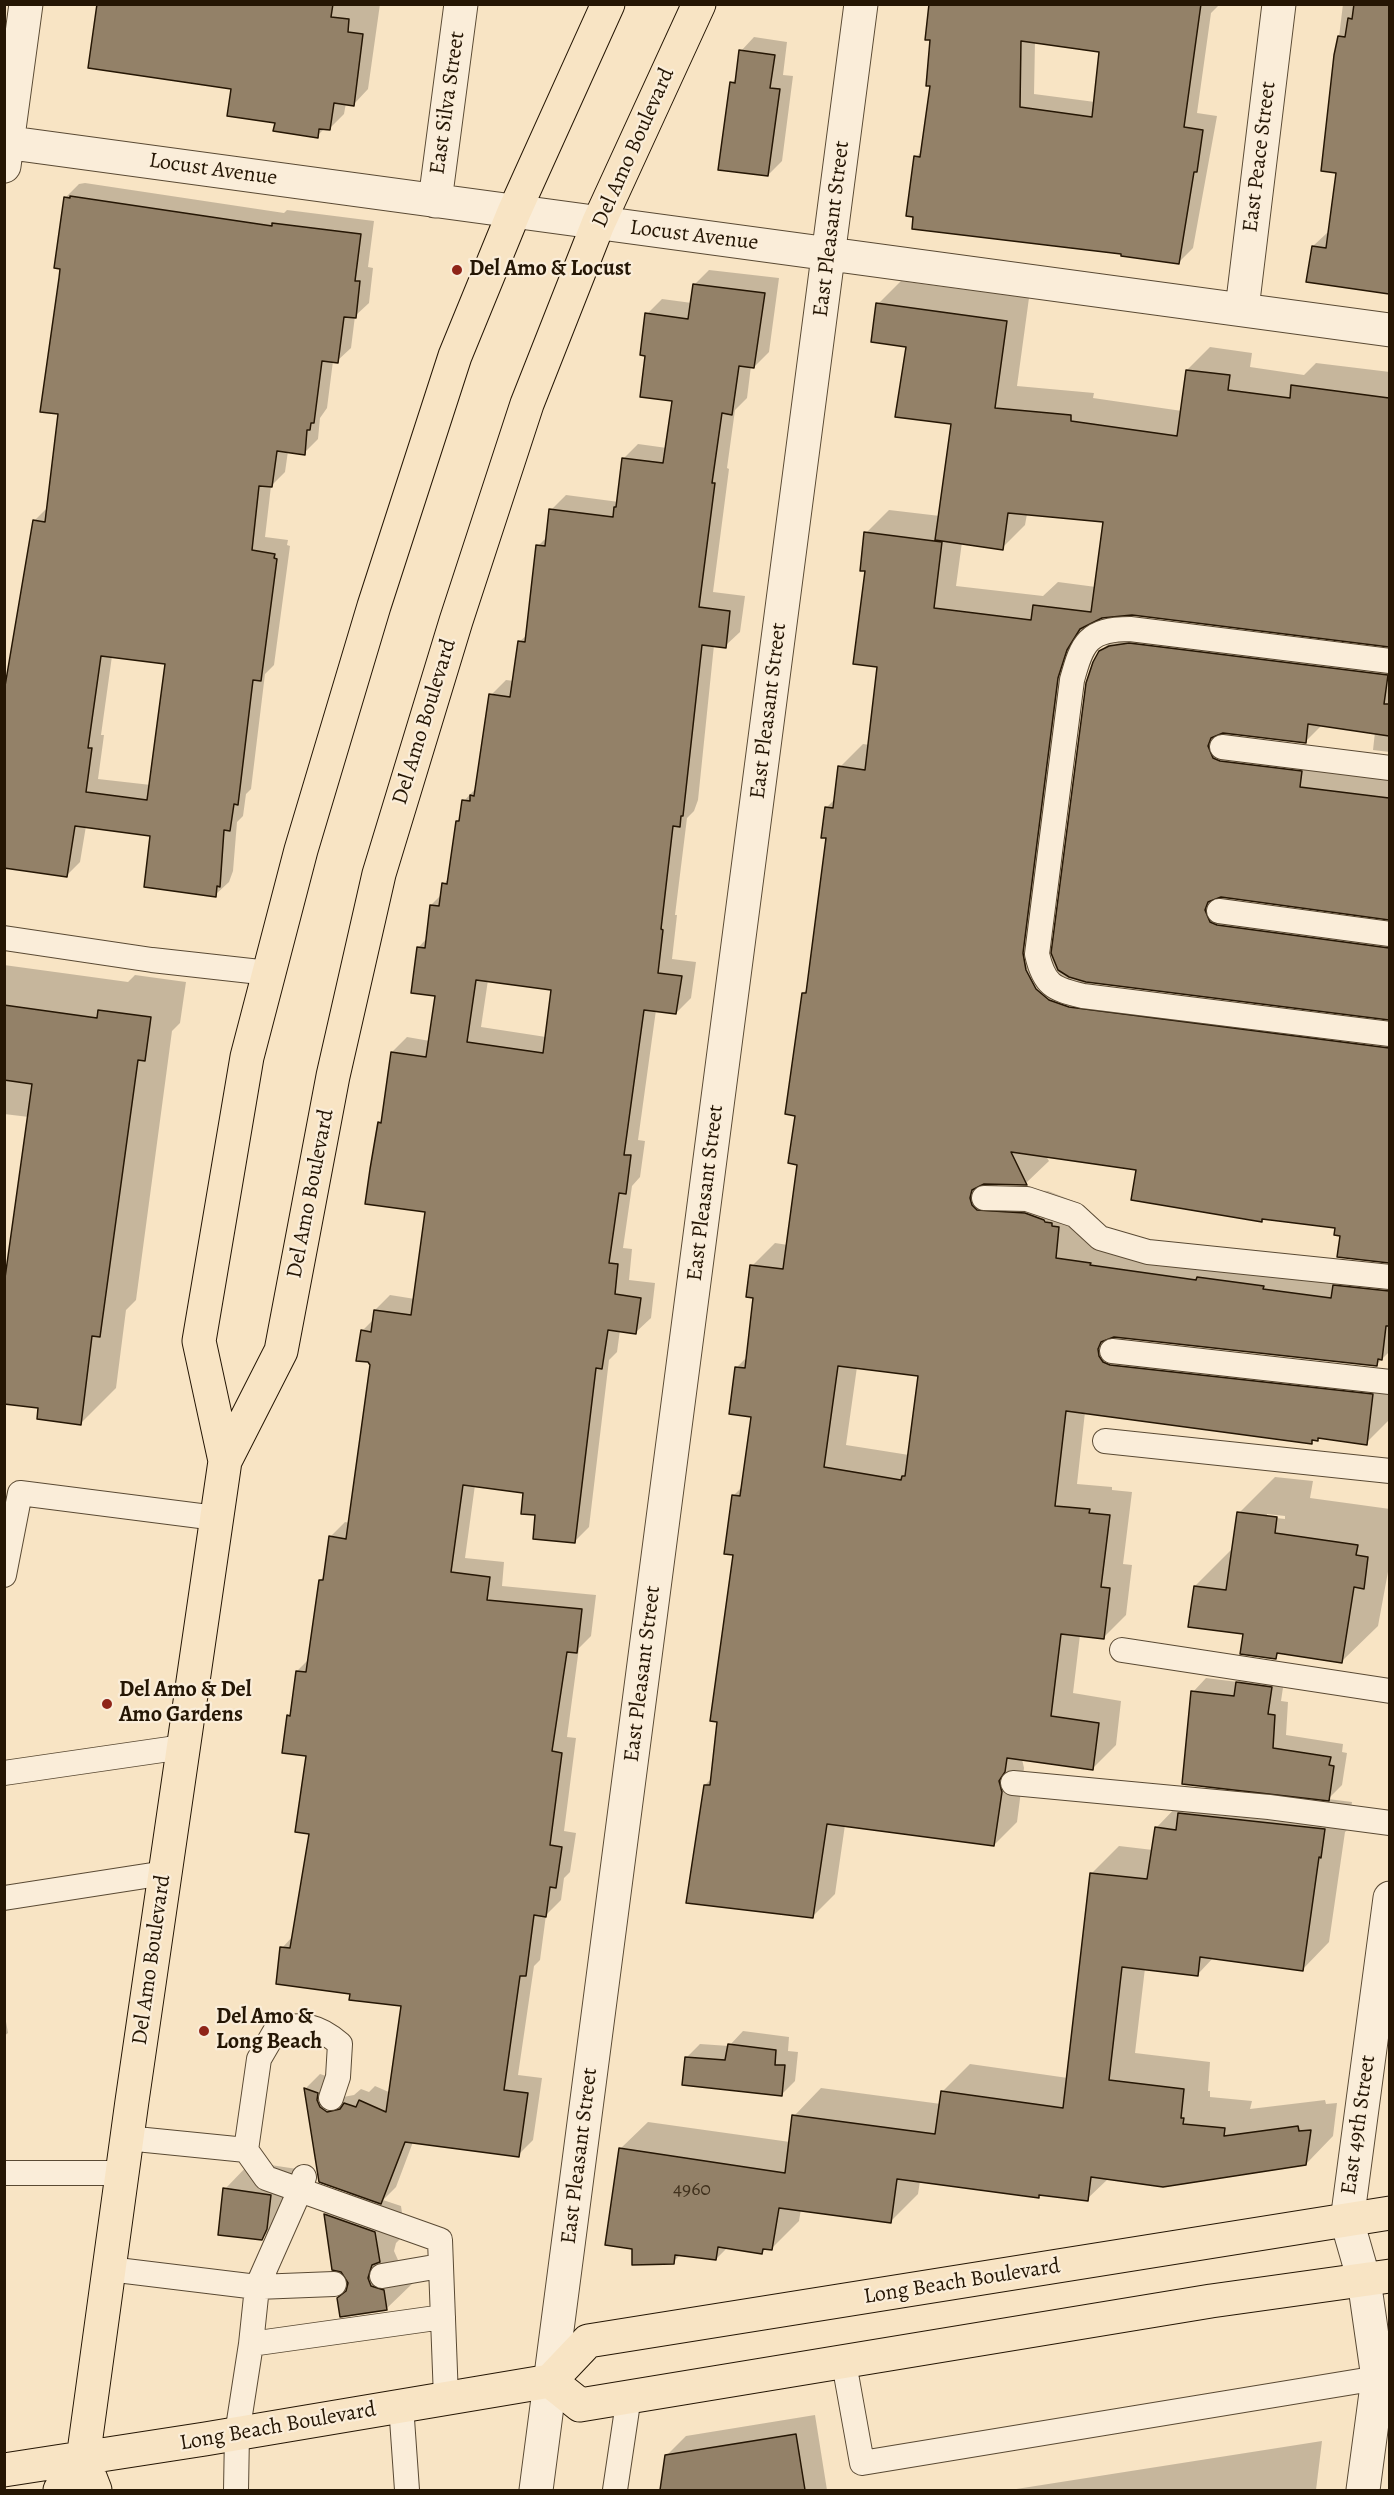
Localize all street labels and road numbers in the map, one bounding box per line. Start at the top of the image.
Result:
street label: East Silva Street [425,30,471,176]
street label: Del Amo Boulevard [587,64,681,232]
street label: East Peace Street [1238,80,1282,234]
street label: East Pleasant Street [808,139,856,319]
street label: Locust Avenue [147,148,279,192]
street label: Locust Avenue [628,215,760,257]
street label: East Pleasant Street [745,621,793,801]
street label: Del Amo Boulevard [387,636,463,808]
street label: East Pleasant Street [682,1103,730,1283]
street label: Del Amo Boulevard [282,1107,340,1281]
street label: East Pleasant Street [619,1584,667,1764]
street label: Del Amo Boulevard [127,1873,177,2047]
street label: East 49th Street [1336,2053,1382,2197]
street label: East Pleasant Street [556,2066,604,2246]
street label: Long Beach Boulevard [862,2253,1062,2311]
street label: Long Beach Boulevard [178,2397,378,2457]

